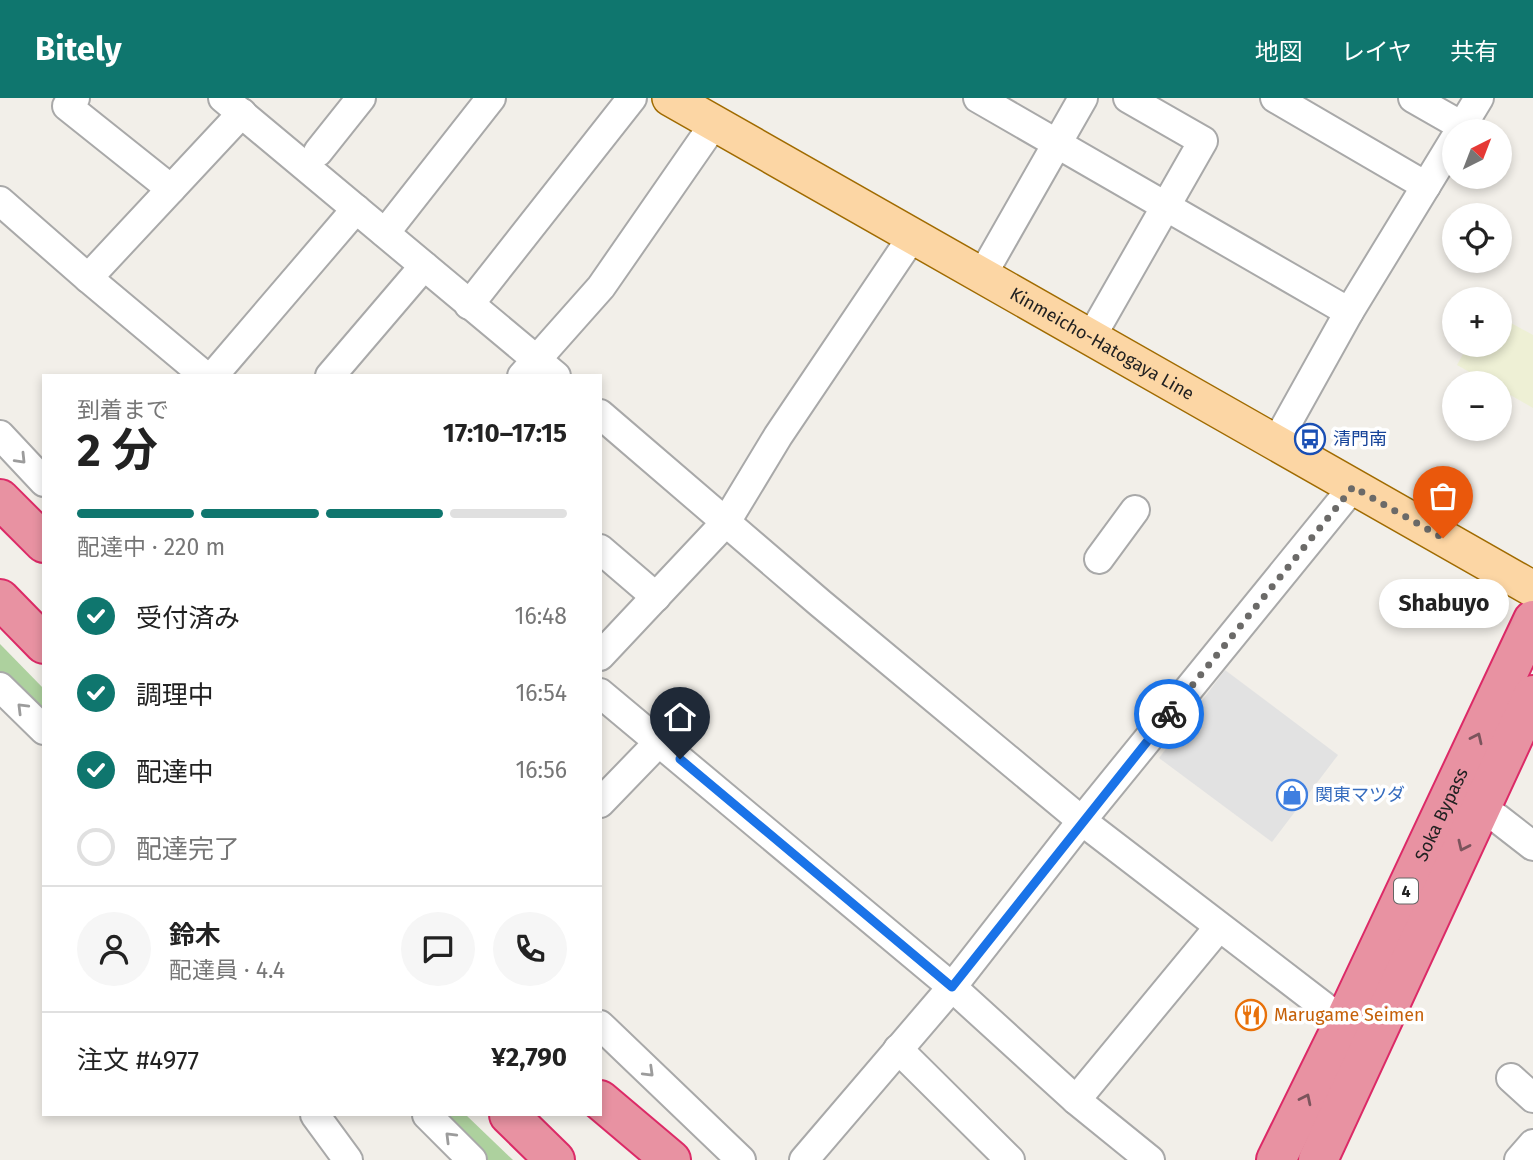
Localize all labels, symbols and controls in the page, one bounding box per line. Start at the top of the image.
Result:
text: Bitely [35,29,122,69]
text: 地図 [1255,38,1303,66]
text: レイヤ [1341,38,1412,66]
text: 共有 [1450,38,1498,66]
north arrow [1442,119,1512,189]
map controls [1442,119,1512,441]
button: locate [1442,203,1512,273]
street label: Kinmeicho-Hatogaya Line [1006,283,1198,405]
button: + [1442,287,1512,357]
button: − [1442,371,1512,441]
text: 到着まで [77,396,169,424]
text: 17:10–17:15 [443,418,567,449]
bus stop icon: 清門南 [1293,422,1327,456]
text: 2 分 [77,423,158,478]
place label: 清門南 [1333,428,1387,450]
one-way arrow [13,451,26,464]
pin [1413,466,1473,538]
icon: bag [1424,477,1462,515]
text: 配達中 · 220 m [77,533,225,561]
callout: Shabuyo [1378,580,1508,629]
text: Shabuyo [1398,589,1490,617]
icon: check [77,597,115,635]
text: 16:48 [514,602,567,630]
text: 受付済み [136,603,240,634]
icon: check [77,674,115,712]
text: 16:54 [515,679,567,707]
courier [1134,679,1204,749]
text: 調理中 [136,680,214,711]
pin [650,687,710,759]
icon: bike [1150,695,1188,733]
icon: home [661,698,699,736]
one-way arrow [17,704,30,717]
one-way arrow [1469,733,1483,746]
icon: check [77,751,115,789]
text: 16:56 [515,756,567,784]
text: 配達中 [136,757,214,788]
street label: Soka Bypass [1410,764,1473,865]
shop icon: 関東マツダ [1275,778,1309,812]
place label: 関東マツダ [1315,784,1405,806]
text: 配達完了 [136,834,240,865]
one-way arrow [1457,839,1471,851]
road number: 4 [1394,878,1418,904]
button: person [77,912,151,986]
button: chat [401,912,475,986]
button: phone [493,912,567,986]
text: 鈴木 [169,920,221,951]
text: 配達員 · 4.4 [169,956,285,984]
restaurant icon: Marugame Seimen [1234,998,1268,1032]
place label: Marugame Seimen [1274,1004,1425,1026]
text: ¥2,790 [491,1042,567,1073]
text: 注文 #4977 [77,1045,199,1076]
one-way arrow [641,1064,654,1077]
one-way arrow [1298,1094,1312,1106]
one-way arrow [445,1133,458,1146]

